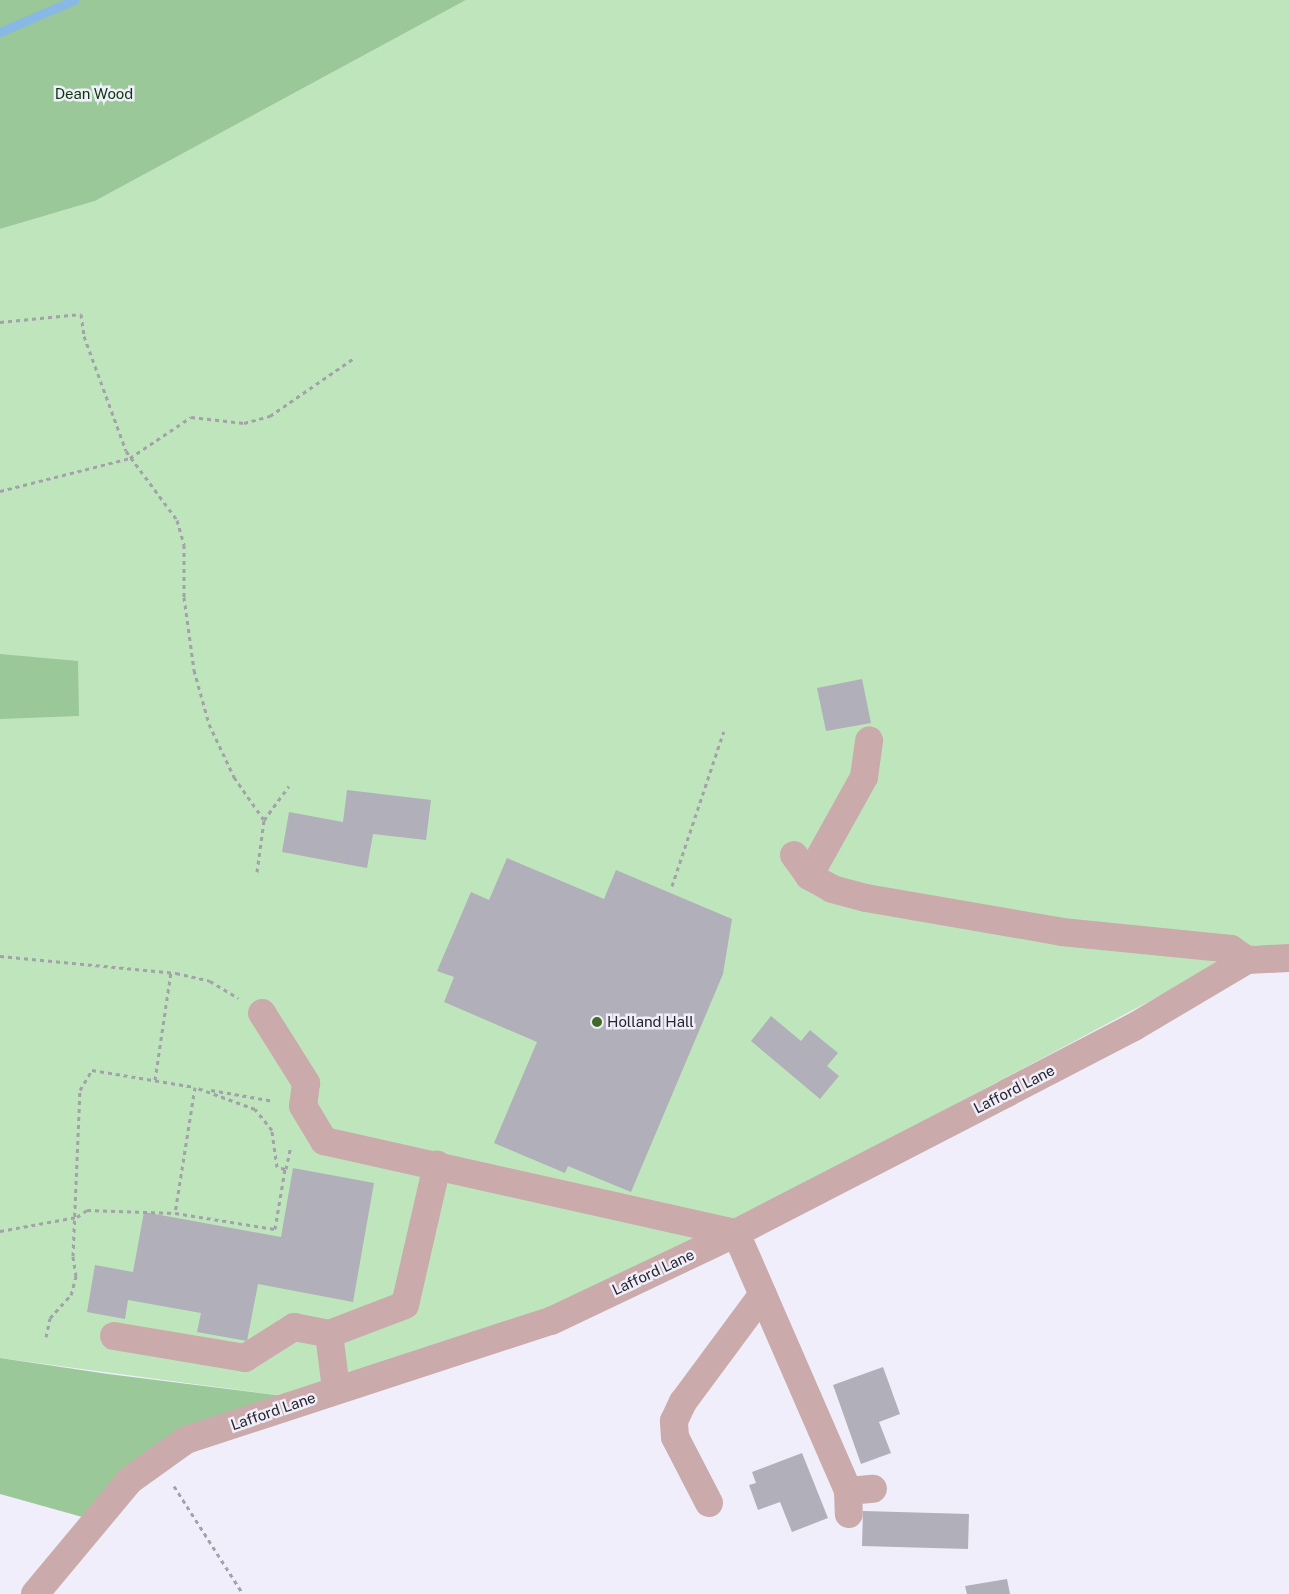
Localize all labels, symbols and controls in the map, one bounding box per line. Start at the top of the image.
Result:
park label: Dean Wood [55,85,133,103]
place label: Holland Hall [607,1013,694,1031]
marker: Holland Hall [591,1016,603,1028]
street label: Lafford Lane [970,1061,1058,1117]
street label: Lafford Lane [609,1245,697,1299]
street label: Lafford Lane [228,1388,318,1434]

